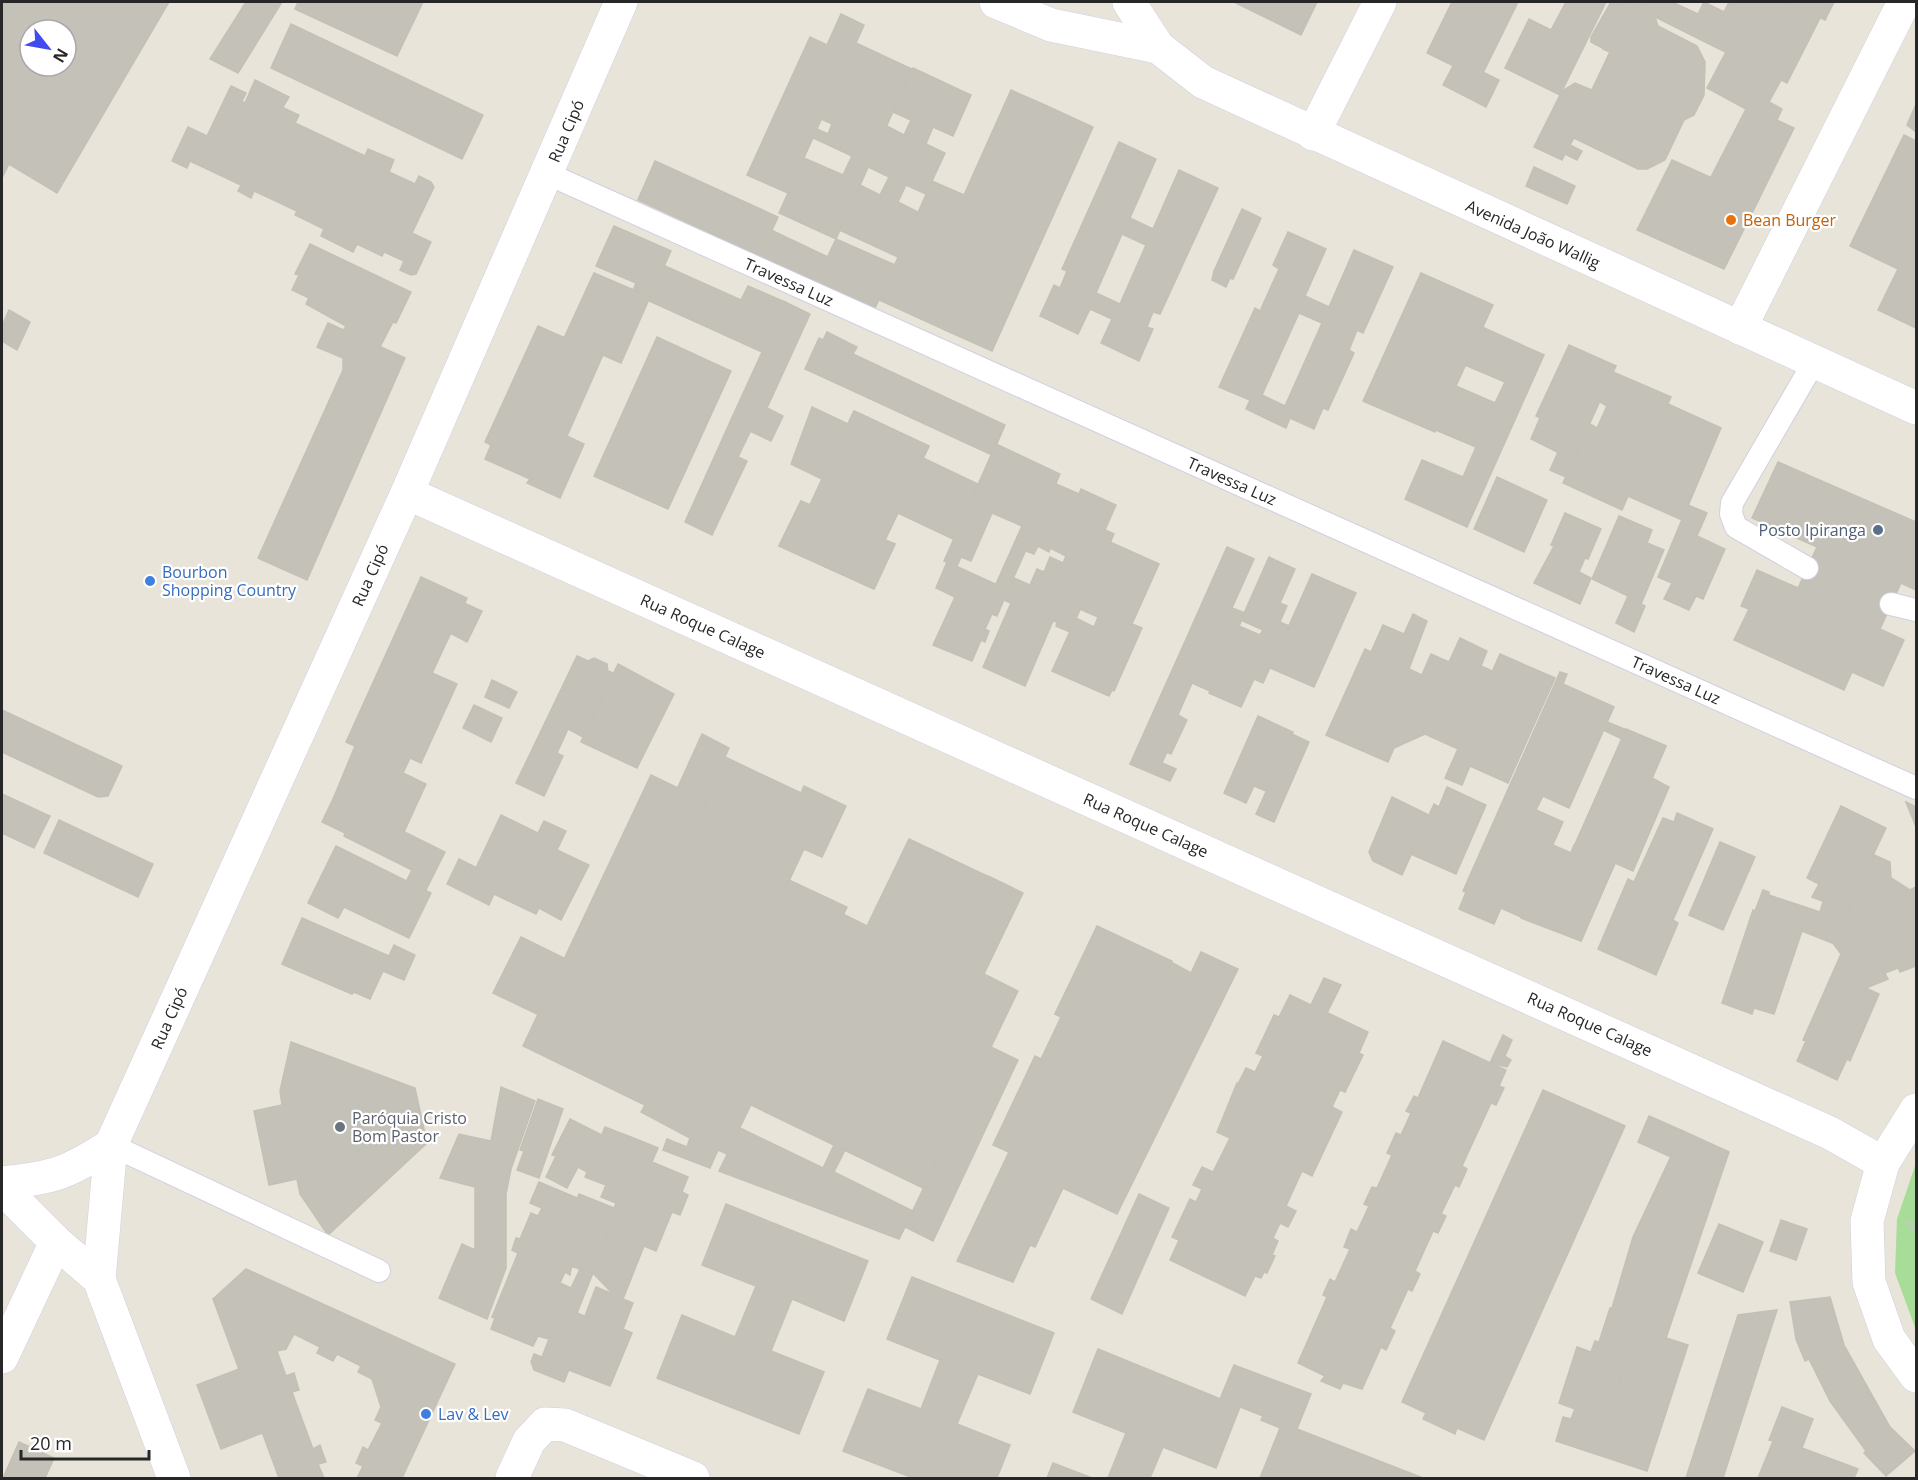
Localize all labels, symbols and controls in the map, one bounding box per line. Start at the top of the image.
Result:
north arrow [18,18,78,78]
text: N [48,44,74,67]
street label: Rua Cipó [543,96,589,166]
street label: Avenida João Wallig [1462,194,1604,274]
place label: Bean Burger [1743,209,1837,231]
marker: Bean Burger [1724,213,1738,227]
street label: Travessa Luz [741,253,837,311]
street label: Travessa Luz [1184,452,1280,510]
place label: Posto Ipiranga [1759,519,1866,541]
marker: Posto Ipiranga [1871,523,1885,537]
street label: Rua Cipó [346,540,394,610]
place label: Bourbon Shopping Country [162,561,297,601]
marker: Bourbon Shopping Country [143,574,157,588]
street label: Rua Roque Calage [637,589,769,663]
street label: Travessa Luz [1628,651,1724,709]
street label: Rua Roque Calage [1080,788,1212,862]
street label: Rua Cipó [145,983,193,1053]
street label: Rua Roque Calage [1524,987,1656,1061]
place label: Paróquia Cristo Bom Pastor [352,1107,467,1147]
marker: Paróquia Cristo Bom Pastor [333,1120,347,1134]
place label: Lav & Lev [438,1403,509,1425]
marker: Lav & Lev [419,1407,433,1421]
scale bar [21,1423,148,1461]
text: 20 m [30,1431,72,1455]

